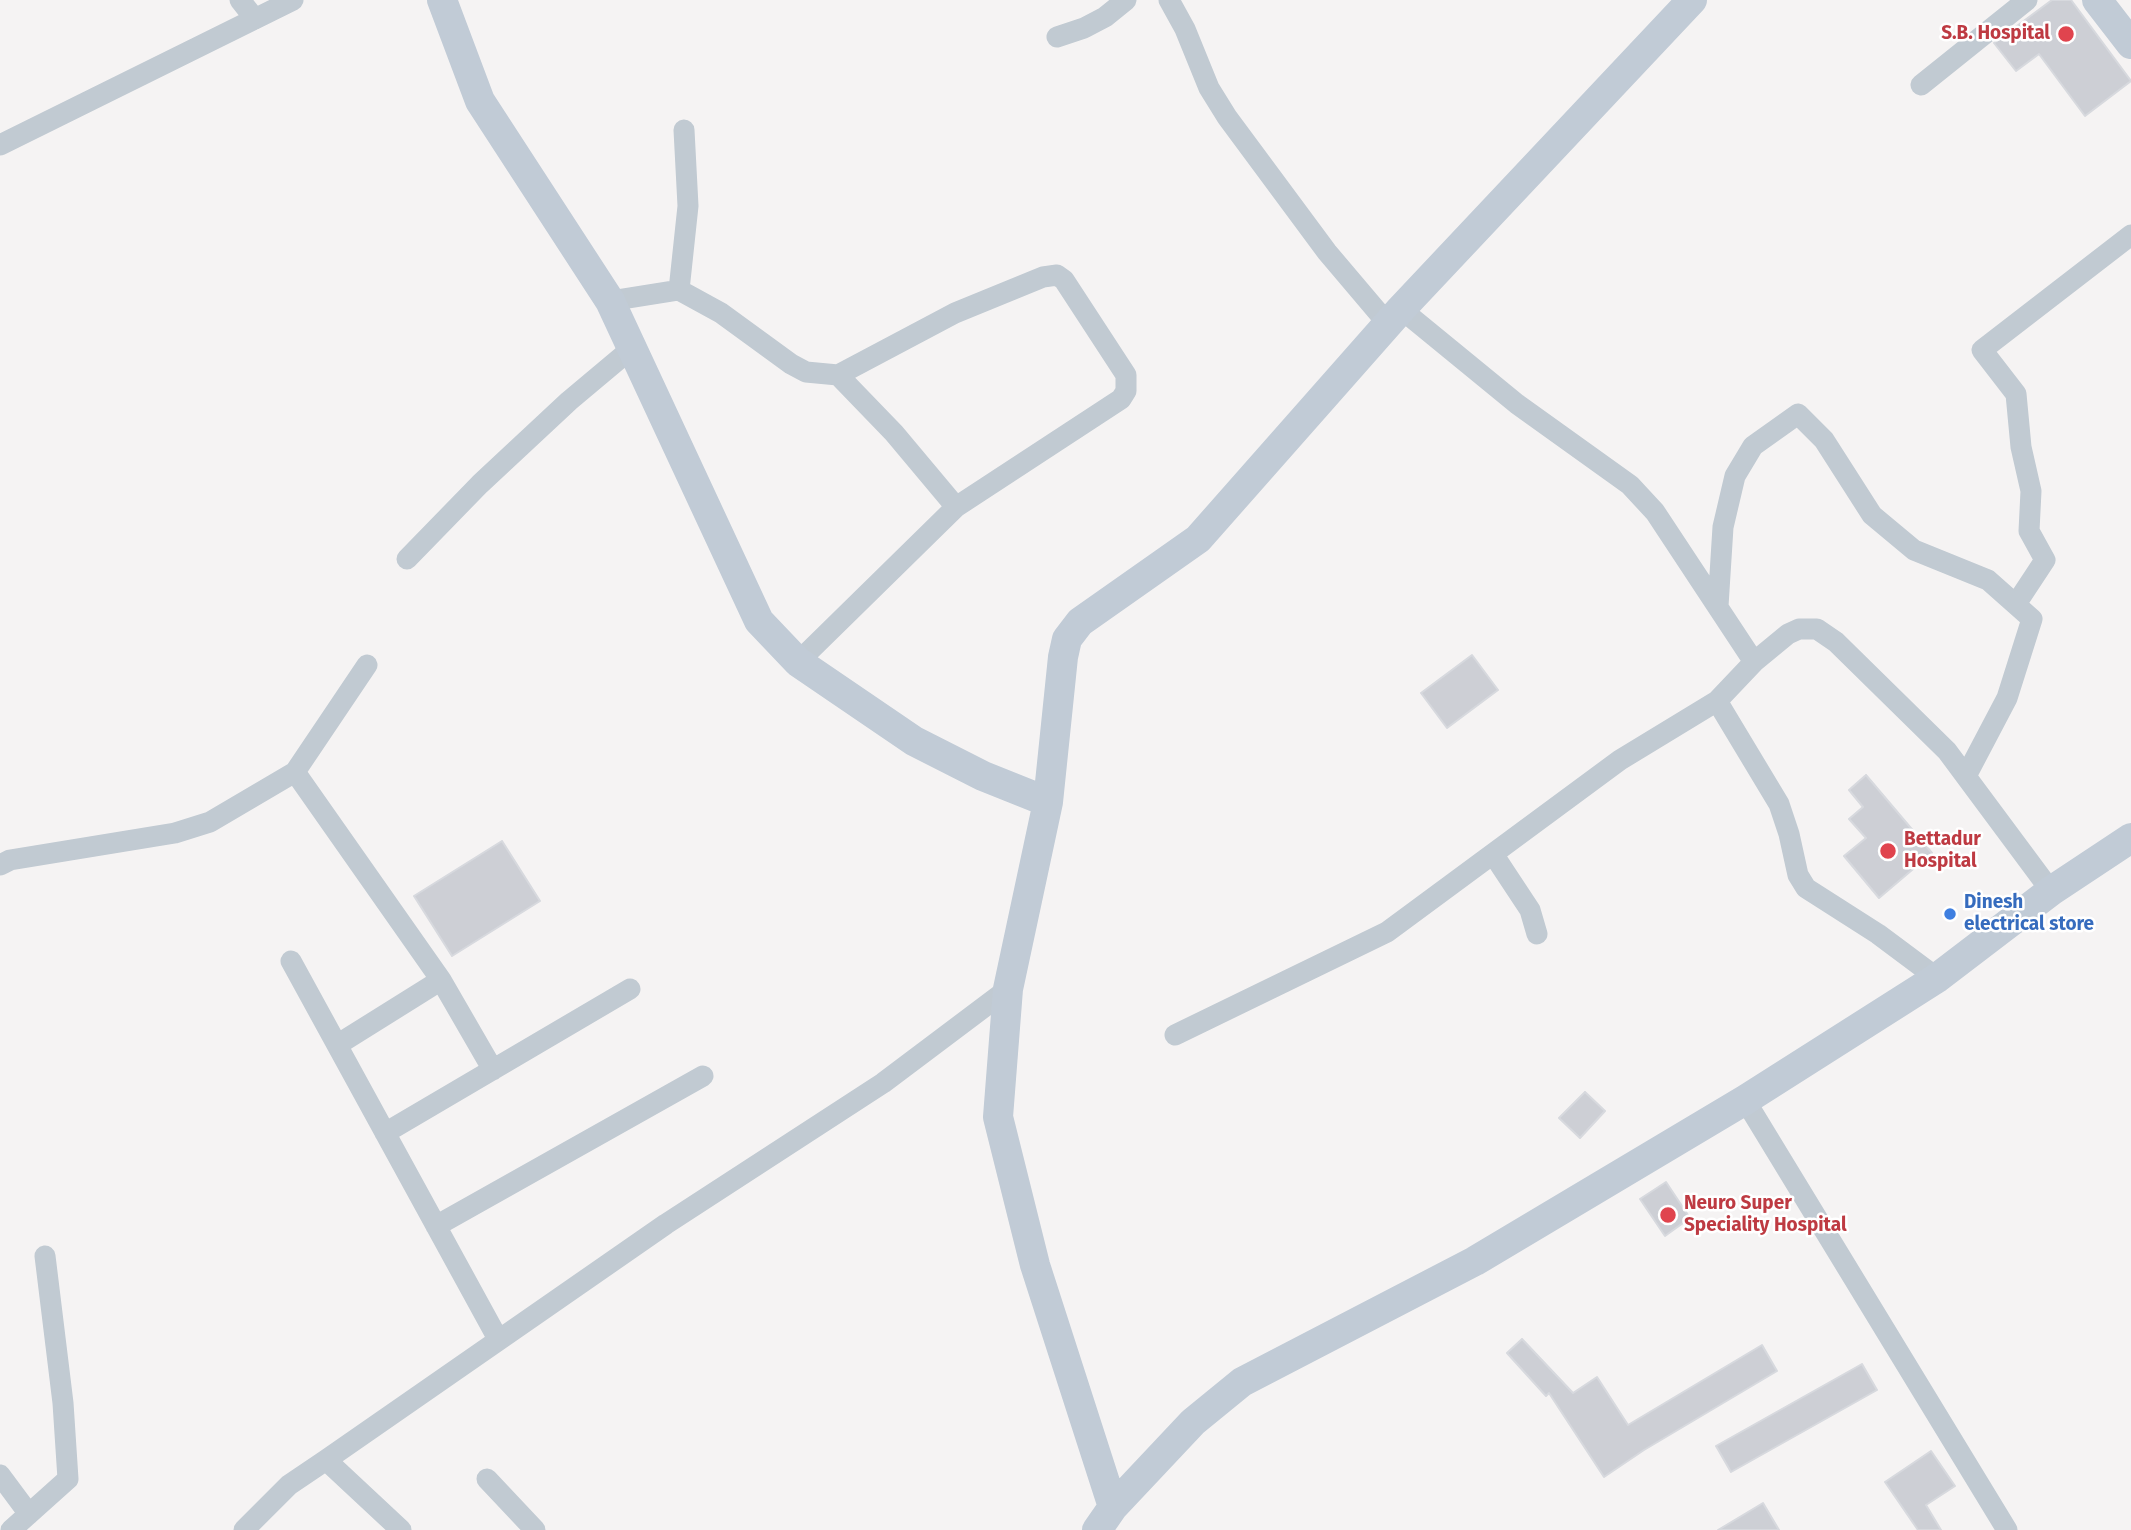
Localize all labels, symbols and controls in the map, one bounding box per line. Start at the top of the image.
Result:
place label: S.B. Hospital [1941,23,2050,45]
marker: S.B. Hospital [2056,24,2076,44]
place label: Bettadur Hospital [1904,829,1981,873]
marker: Bettadur Hospital [1878,841,1898,861]
place label: Dinesh electrical store [1964,892,2094,936]
marker: Dinesh electrical store [1942,906,1958,922]
place label: Neuro Super Speciality Hospital [1684,1193,1847,1237]
marker: Neuro Super Speciality Hospital [1658,1205,1678,1225]

